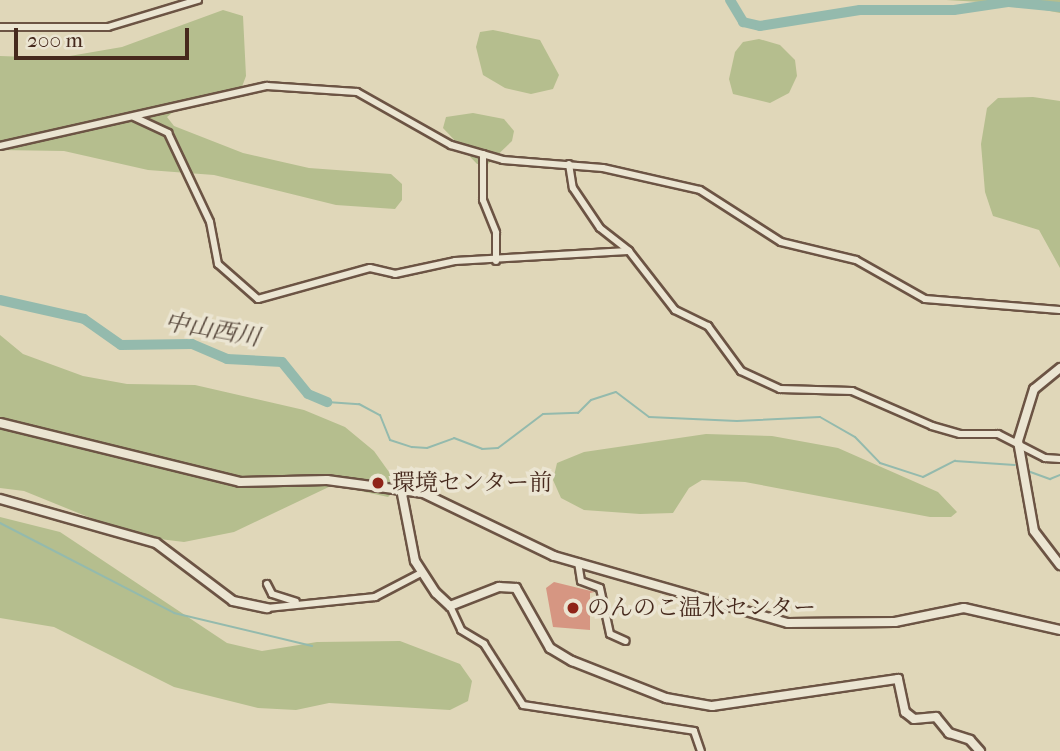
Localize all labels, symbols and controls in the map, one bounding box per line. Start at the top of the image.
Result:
scale bar [18,14,192,58]
text: 200 m [27,28,83,52]
water label: 中山西川 [162,307,262,353]
place label: 環境センター前 [392,469,553,497]
marker: 環境センター前 [370,475,386,491]
place label: のんのこ温水センター [587,594,817,622]
marker: のんのこ温水センター [565,600,581,616]

